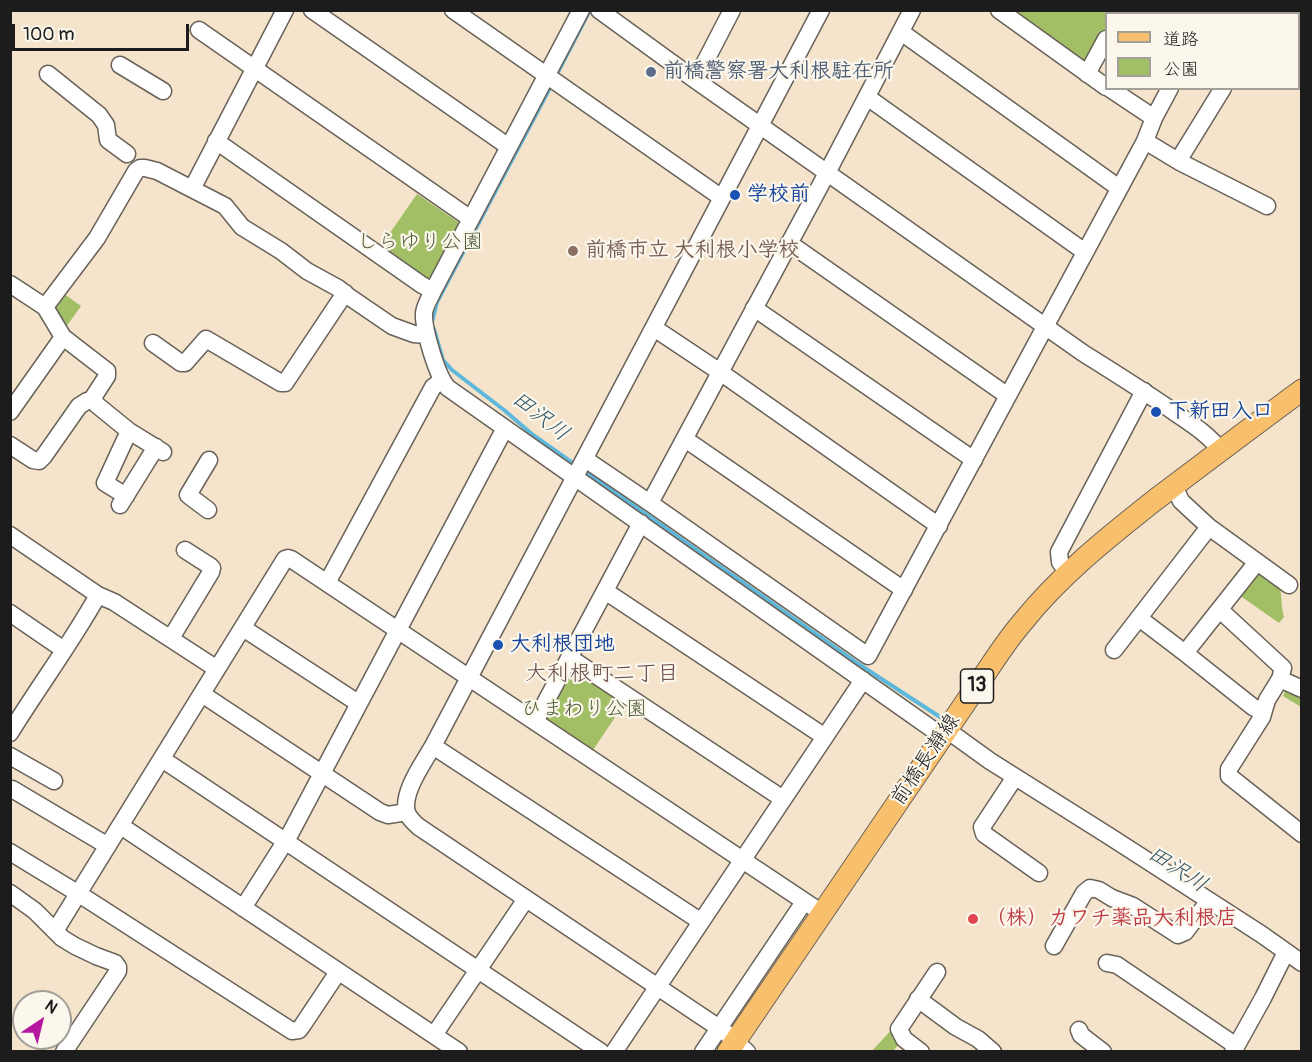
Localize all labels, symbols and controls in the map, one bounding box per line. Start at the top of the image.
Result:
scale bar [15,12,192,50]
legend [1105,12,1300,90]
text: 100 m [23,23,75,46]
text: 道路 [1163,28,1199,51]
text: 公園 [1163,58,1199,81]
place label: 前橋警察署大利根駐在所 [663,59,894,85]
marker: 前橋警察署大利根駐在所 [644,65,658,79]
place label: 学校前 [747,182,810,208]
marker: 学校前 [728,188,742,202]
park label: しらゆり公園 [357,230,483,256]
place label: 前橋市立 大利根小学校 [585,238,800,264]
marker: 前橋市立 大利根小学校 [566,244,580,258]
water label: 田沢川 [506,386,574,448]
place label: 下新田入口 [1168,399,1273,425]
marker: 下新田入口 [1149,405,1163,419]
place label: 大利根団地 [510,632,615,658]
marker: 大利根団地 [491,638,505,652]
district label: 大利根町二丁目 [525,661,679,687]
road number: 13 [960,669,994,703]
park label: ひまわり公園 [521,697,647,723]
street label: 前橋長瀞線 [886,709,966,811]
water label: 田沢川 [1142,841,1212,899]
place label: （株）カワチ薬品大利根店 [985,906,1237,932]
marker: （株）カワチ薬品大利根店 [966,912,980,926]
north arrow [12,990,72,1050]
text: N [41,996,61,1018]

